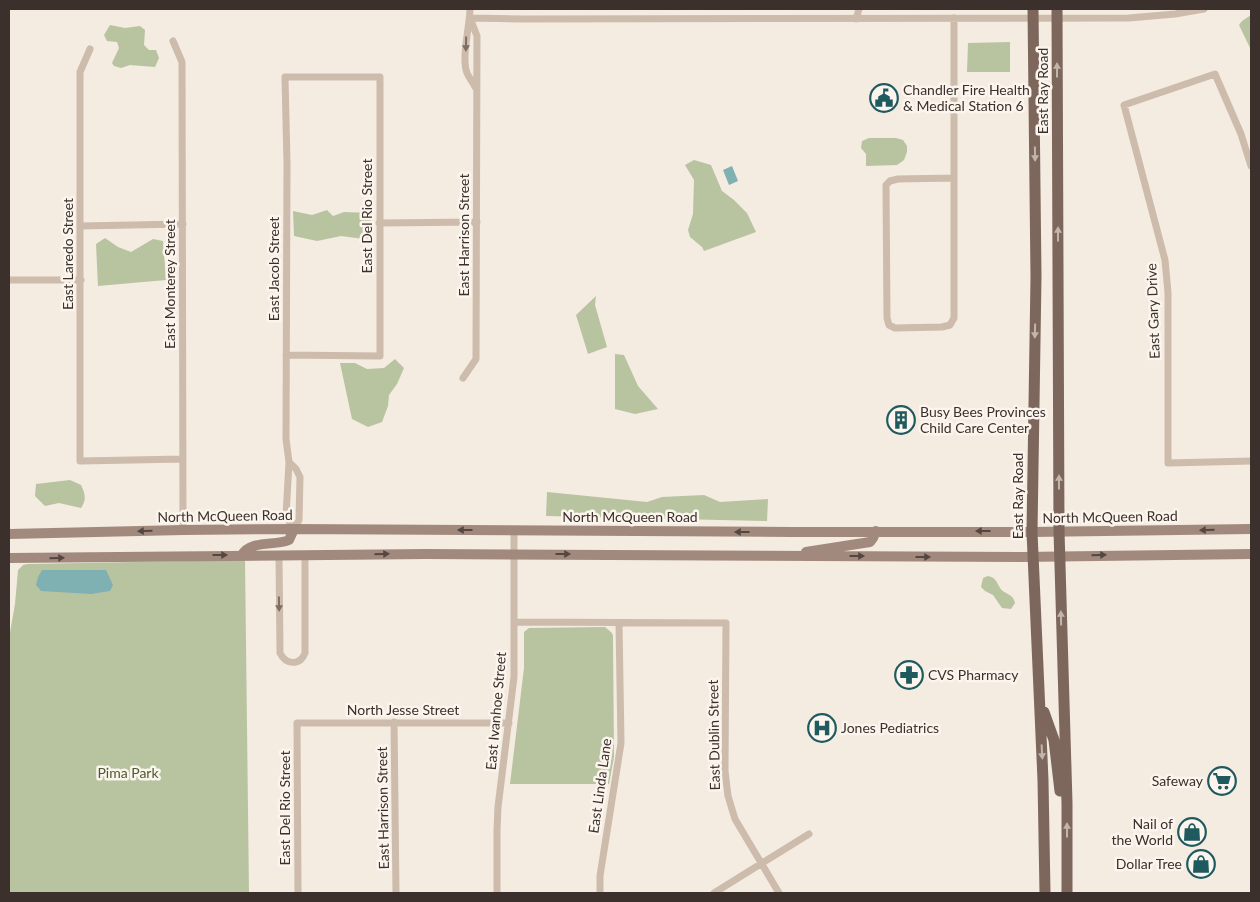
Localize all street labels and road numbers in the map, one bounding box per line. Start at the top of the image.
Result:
street label: East Ray Road [1034,48,1051,134]
street label: East Del Rio Street [358,159,375,273]
street label: East Harrison Street [455,174,472,296]
street label: East Laredo Street [59,198,76,310]
street label: East Jacob Street [265,217,282,321]
street label: East Monterey Street [161,219,178,349]
street label: East Gary Drive [1142,263,1163,359]
street label: East Ray Road [1009,453,1026,539]
street label: North McQueen Road [157,506,293,525]
street label: North McQueen Road [1042,507,1178,526]
street label: North McQueen Road [562,508,698,525]
street label: East Ivanhoe Street [482,651,509,771]
street label: East Dublin Street [704,680,723,791]
street label: North Jesse Street [347,701,459,718]
street label: East Linda Lane [584,737,615,835]
street label: East Harrison Street [373,746,392,870]
street label: East Del Rio Street [276,751,293,865]

